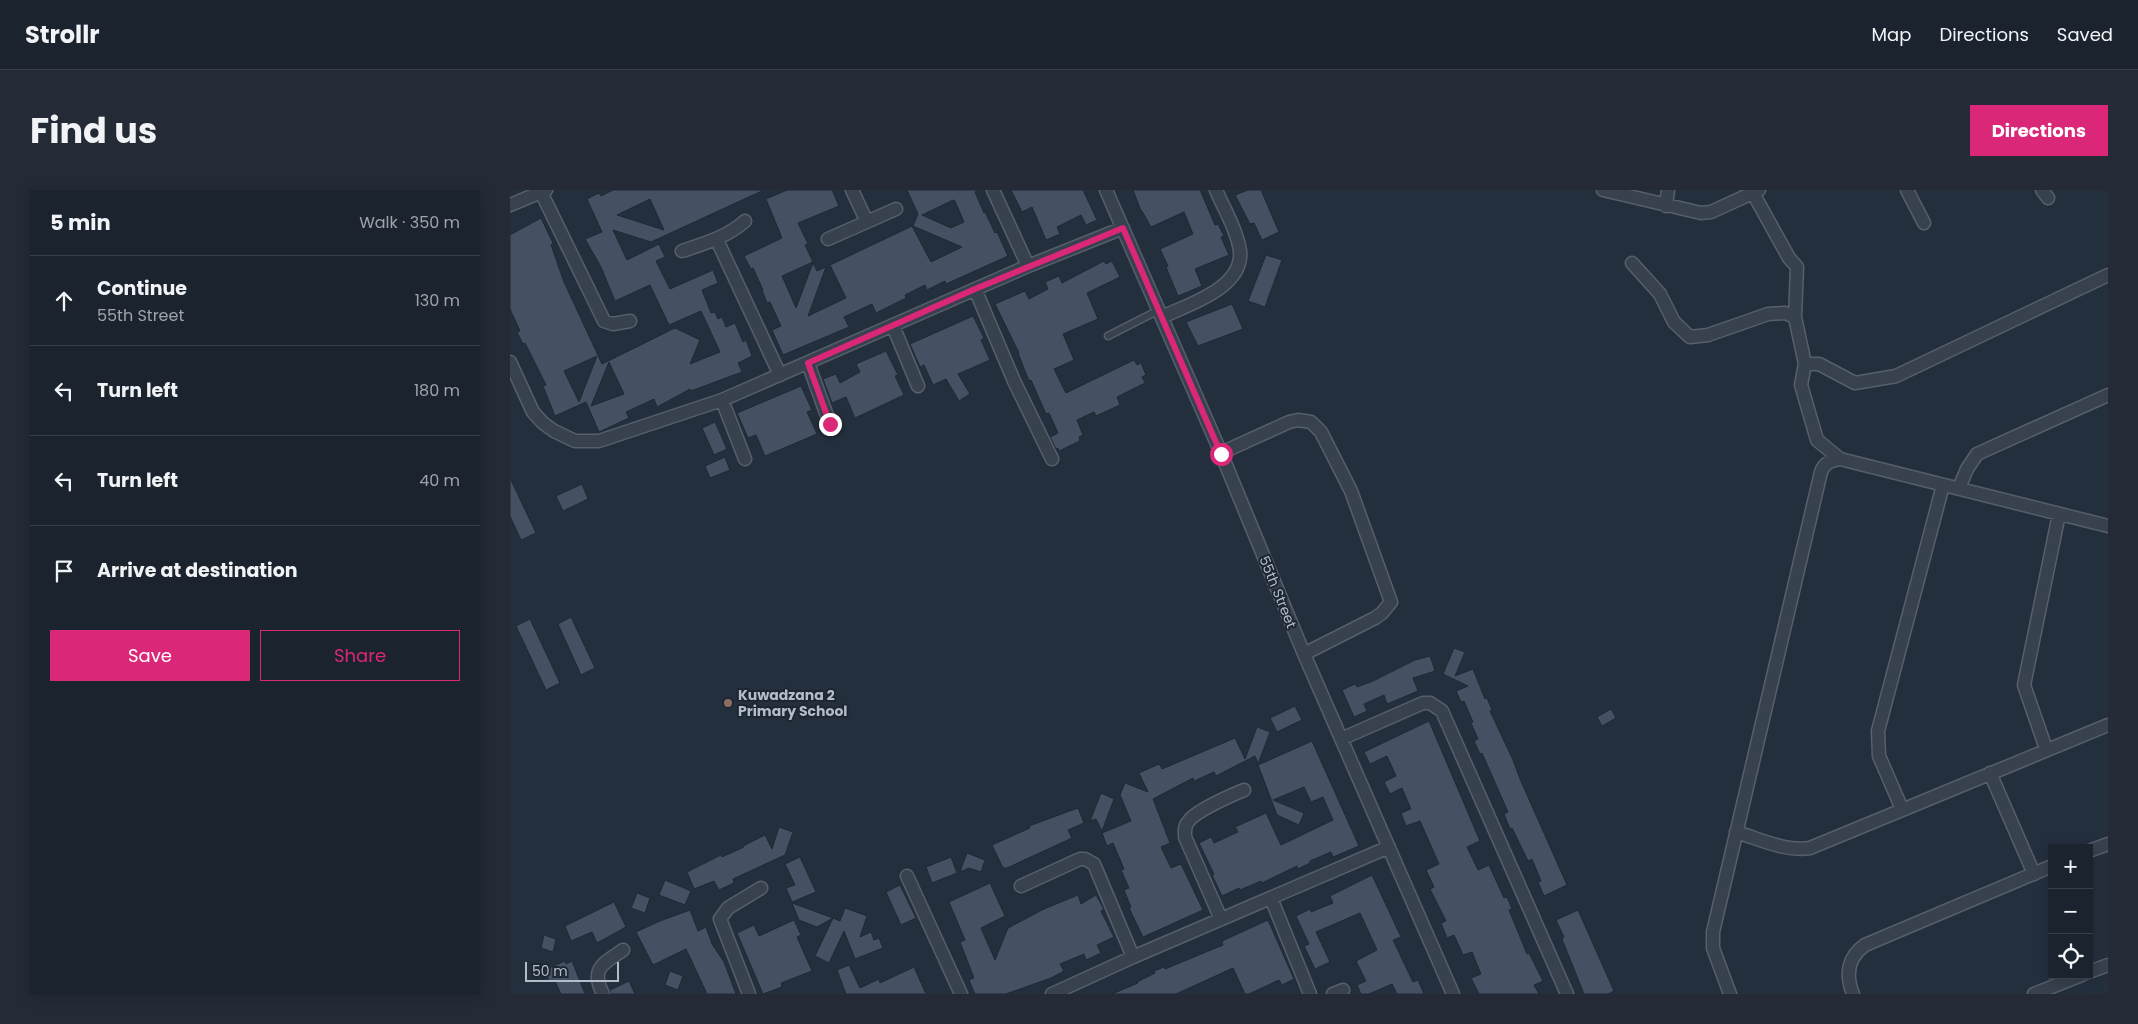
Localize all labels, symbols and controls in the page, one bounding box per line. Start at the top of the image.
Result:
text: Strollr [25,18,100,51]
text: Map [1872,22,1911,47]
text: Directions [1939,22,2029,47]
text: Saved [2057,22,2113,47]
button: Directions [1970,105,2108,156]
text: Find us [30,106,157,155]
text: 5 min [50,208,111,237]
text: Walk · 350 m [359,211,460,234]
text: Continue [97,275,187,302]
icon: ahead [50,287,78,315]
text: 130 m [415,289,460,312]
text: 55th Street [97,304,184,327]
icon: left [50,377,78,405]
text: Turn left [97,377,178,404]
text: 180 m [414,379,460,402]
route end [819,413,842,436]
route start [1210,443,1233,466]
icon: left [50,467,78,495]
text: Turn left [97,467,178,494]
text: 40 m [419,469,460,492]
street label: 55th Street [1254,553,1302,631]
icon: arrive [50,557,78,585]
text: Arrive at destination [97,557,298,584]
button: Save [50,630,250,681]
button: Share [260,630,460,681]
place label: Kuwadzana 2 Primary School [738,685,847,721]
marker: Kuwadzana 2 Primary School [722,697,734,709]
map controls [2048,844,2093,979]
button: + [2048,844,2093,889]
button: − [2048,889,2093,934]
button: locate [2048,934,2093,979]
scale bar [525,959,619,982]
text: 50 m [532,961,568,981]

